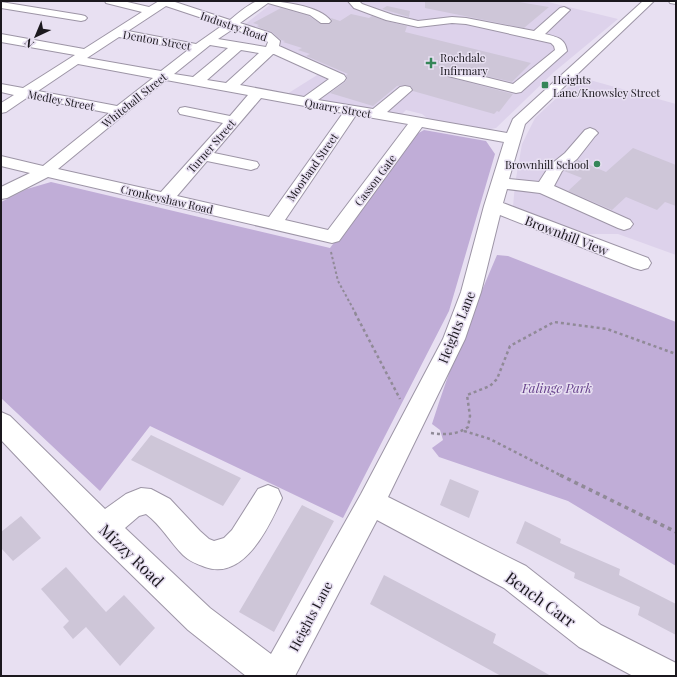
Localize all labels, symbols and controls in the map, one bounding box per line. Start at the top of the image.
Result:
street label: Industry Road [199,8,270,45]
north arrow [16,16,56,56]
street label: Denton Street [122,27,192,53]
text: N [21,35,37,52]
place label: Rochdale Infirmary [440,50,488,78]
marker: Rochdale Infirmary [425,57,437,69]
street label: Whitehall Street [98,69,170,131]
place label: Heights Lane/Knowsley Street [553,72,660,100]
marker: Heights Lane/Knowsley Street [540,80,550,90]
street label: Medley Street [27,86,96,114]
street label: Quarry Street [304,95,373,121]
street label: Turner Street [184,116,239,176]
street label: Moorland Street [283,130,341,204]
street label: Casson Gate [351,151,400,209]
place label: Brownhill School [505,157,589,172]
marker: Brownhill School [592,159,602,169]
street label: Cronkeyshaw Road [119,181,215,217]
street label: Brownhill View [523,211,611,259]
street label: Heights Lane [434,288,478,366]
park label: Falinge Park [521,379,592,396]
street label: Mizzy Road [95,519,169,591]
street label: Bench Carr [502,566,580,632]
street label: Heights Lane [285,578,336,654]

